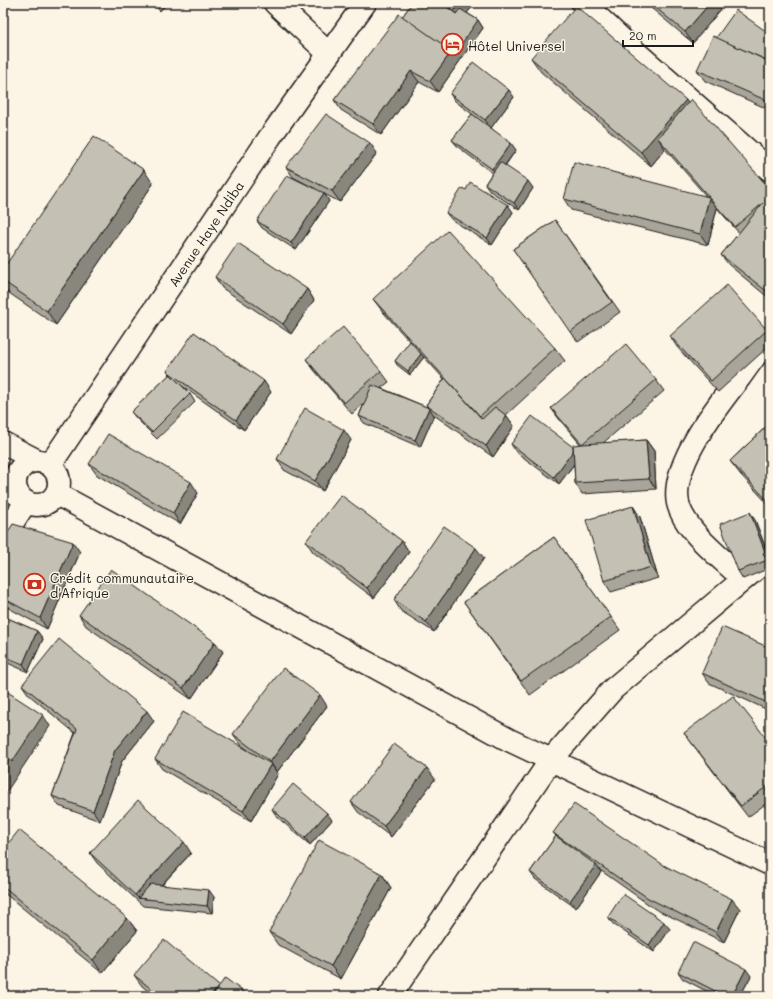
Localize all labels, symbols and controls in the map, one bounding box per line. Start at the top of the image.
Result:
scale bar [623,22,693,48]
text: 20 m [629,27,657,43]
hotel icon: Hôtel Universel [440,32,466,58]
place label: Hôtel Universel [468,37,565,54]
street label: Avenue Haye Ndiba [164,177,247,289]
place label: Crédit communautaire d'Afrique [50,569,194,601]
bank icon: Crédit communautaire d'Afrique [22,571,48,597]

